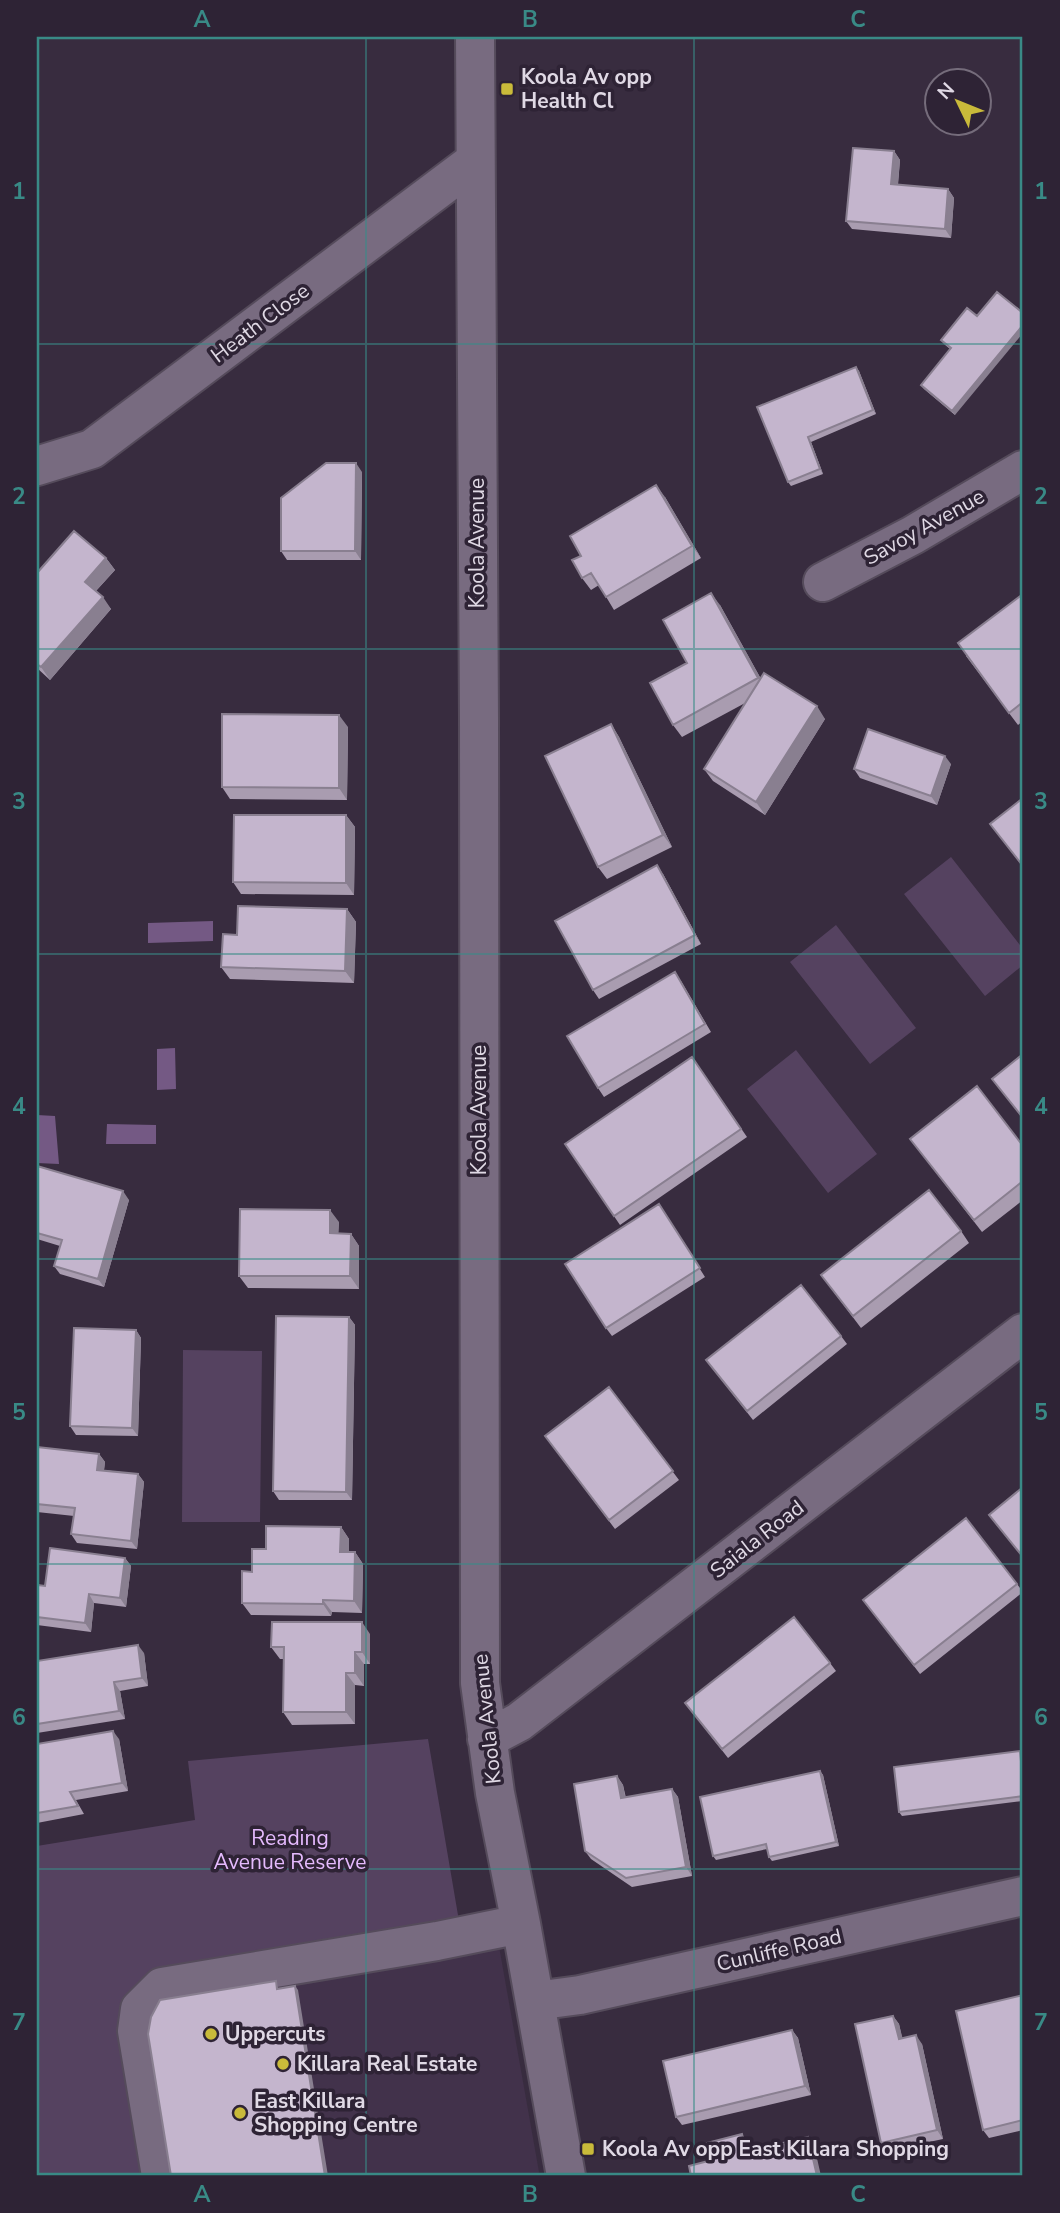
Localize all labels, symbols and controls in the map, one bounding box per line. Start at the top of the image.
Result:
text: A [193,4,211,35]
text: B [522,4,538,35]
text: C [850,4,866,35]
place label: Koola Av opp Health Cl [521,63,652,115]
north arrow [923,66,993,136]
text: N [932,77,961,105]
marker: Koola Av opp Health Cl [499,81,515,97]
text: 1 [12,176,26,207]
text: 1 [1034,176,1048,207]
street label: Heath Close [205,277,315,369]
street label: Koola Avenue [463,478,491,608]
text: 2 [12,481,26,512]
text: 2 [1034,481,1048,512]
street label: Savoy Avenue [859,482,989,572]
text: 3 [12,786,26,817]
text: 3 [1034,786,1048,817]
street label: Koola Avenue [465,1045,493,1175]
text: 4 [12,1091,26,1122]
text: 4 [1034,1091,1048,1122]
text: 5 [12,1397,26,1428]
text: 5 [1034,1397,1048,1428]
street label: Saiala Road [704,1494,810,1584]
street label: Koola Avenue [466,1653,508,1785]
text: 6 [12,1702,26,1733]
text: 6 [1034,1702,1048,1733]
park label: Reading Avenue Reserve [213,1824,367,1876]
street label: Cunliffe Road [714,1922,844,1978]
text: 7 [12,2007,26,2038]
text: 7 [1034,2007,1048,2038]
place label: Uppercuts [225,2020,326,2048]
marker: Uppercuts [203,2026,219,2042]
place label: Killara Real Estate [297,2050,477,2078]
marker: Killara Real Estate [275,2056,291,2072]
place label: East Killara Shopping Centre [254,2087,418,2139]
marker: East Killara Shopping Centre [232,2105,248,2121]
place label: Koola Av opp East Killara Shopping [602,2135,949,2163]
marker: Koola Av opp East Killara Shopping [580,2141,596,2157]
text: A [193,2179,211,2210]
text: B [522,2179,538,2210]
text: C [850,2179,866,2210]

